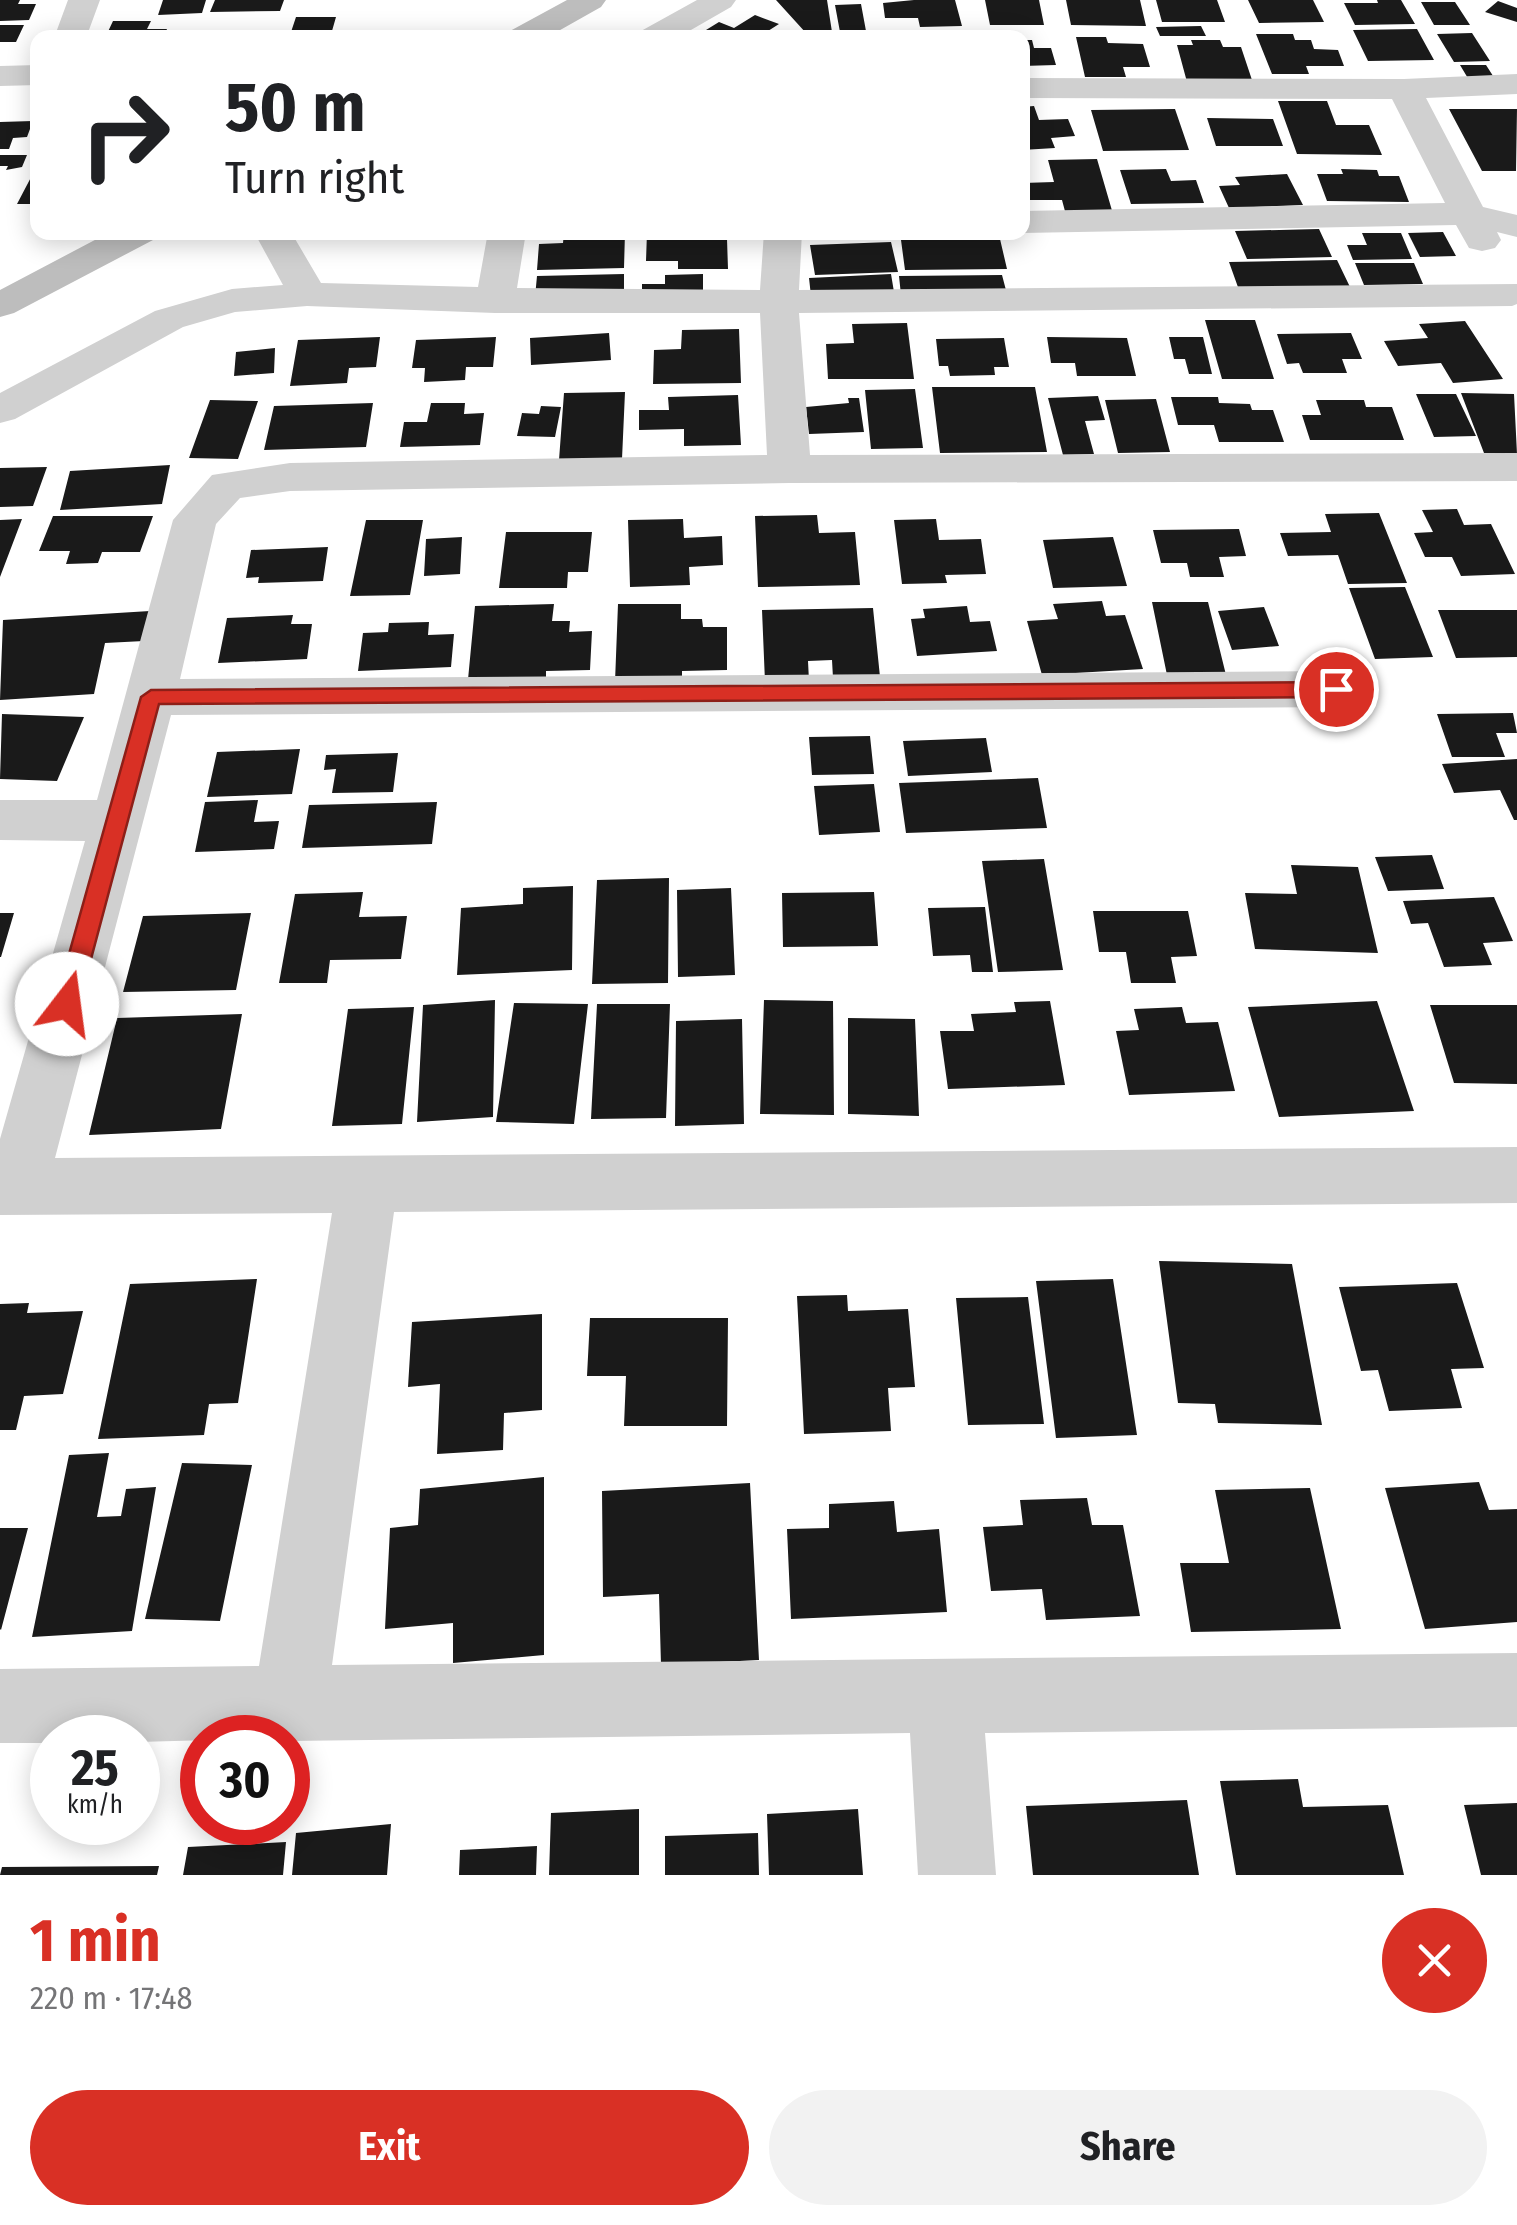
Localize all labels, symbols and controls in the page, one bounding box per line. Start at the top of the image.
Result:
text: 50 m [225,66,366,150]
icon: right [60,70,190,200]
text: Turn right [225,151,404,205]
pin [1294,647,1379,732]
icon: arrive [1309,662,1364,717]
position arrow [15.0,952,119.0,1056]
speed limit sign: 30 [180,1715,310,1845]
text: 25 [71,1738,119,1798]
text: km/h [67,1790,123,1820]
text: 1 min [30,1905,161,1977]
button: close [1382,1908,1487,2013]
text: 220 m · 17:48 [30,1979,192,2017]
button: Exit [30,2090,749,2205]
button: Share [769,2090,1487,2205]

